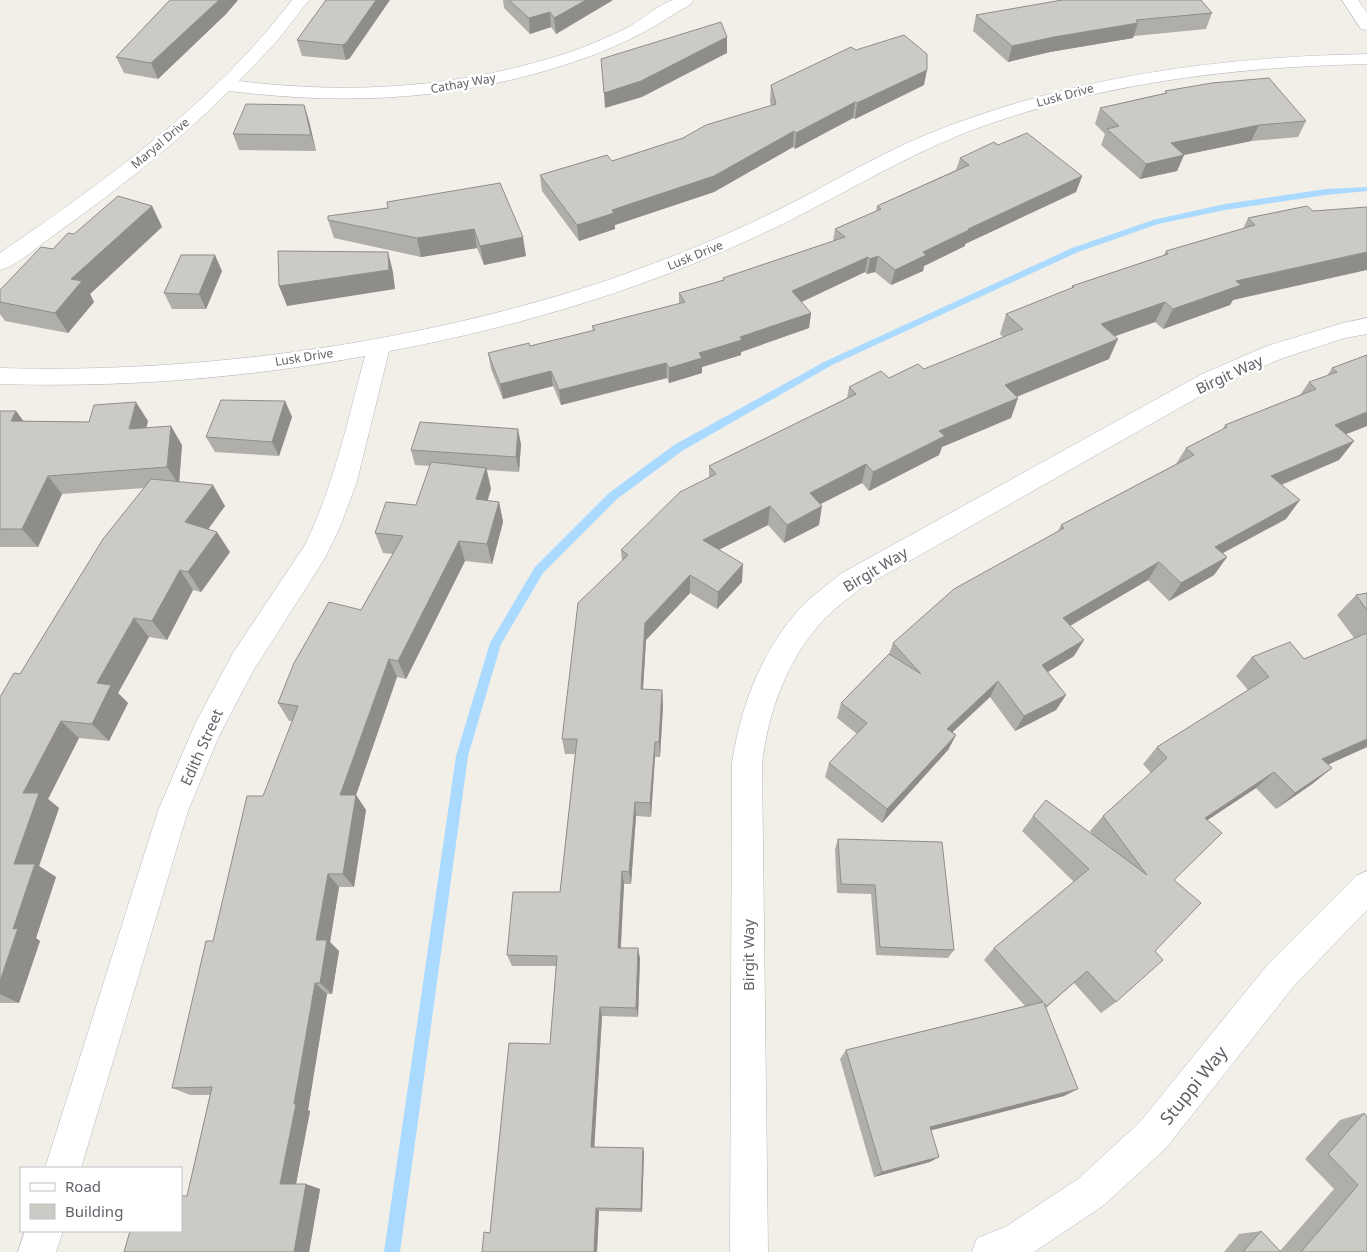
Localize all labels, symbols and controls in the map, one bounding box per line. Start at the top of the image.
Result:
street label: Cathay Way [429,69,498,97]
street label: Lusk Drive [1034,79,1096,111]
street label: Maryal Drive [127,113,193,172]
street label: Lusk Drive [665,236,726,274]
street label: Lusk Drive [274,344,335,370]
street label: Birgit Way [1192,350,1266,398]
street label: Birgit Way [839,542,911,596]
street label: Edith Street [175,705,227,788]
street label: Birgit Way [738,919,758,991]
street label: Stuppi Way [1154,1040,1233,1129]
legend [20,1167,182,1232]
text: Road [65,1176,101,1196]
text: Building [65,1201,123,1221]

